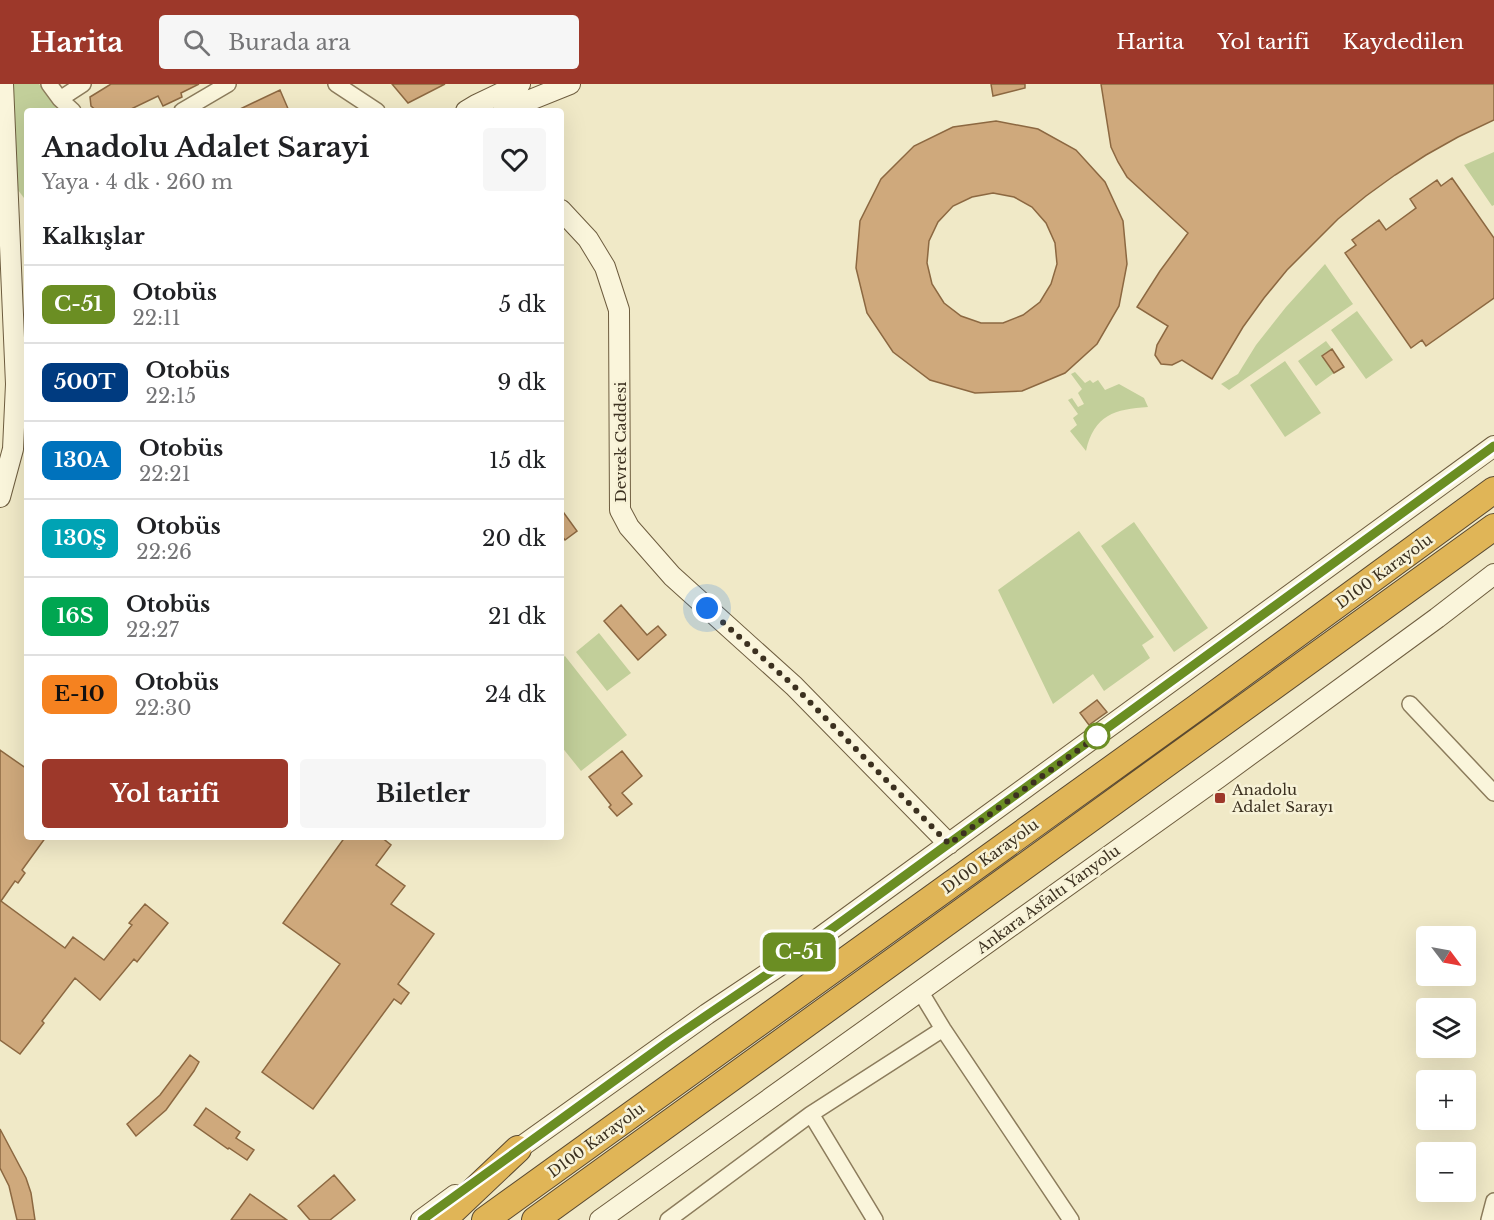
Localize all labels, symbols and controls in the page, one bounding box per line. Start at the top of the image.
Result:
search box [159,15,579,69]
text: Harita [30,25,123,60]
icon: search [180,26,213,59]
text: Burada ara [228,29,351,56]
text: Harita [1116,29,1184,55]
text: Yol tarifi [1217,29,1310,55]
text: Kaydedilen [1343,29,1464,55]
button: heart [483,128,546,191]
text: Anadolu Adalet Sarayi [42,130,369,165]
text: Yaya · 4 dk · 260 m [42,170,233,194]
text: Kalkışlar [42,223,145,250]
text: Otobüs [133,279,217,306]
text: C-51 [54,291,103,317]
text: 5 dk [499,291,546,318]
text: 22:11 [133,306,181,330]
text: Otobüs [146,357,230,384]
text: 500T [54,369,116,395]
text: 9 dk [497,369,546,396]
street label: Devrek Caddesi [611,382,630,502]
text: 22:15 [146,384,196,408]
text: Otobüs [139,435,223,462]
text: 130A [54,447,109,473]
text: 15 dk [489,447,546,474]
text: 22:21 [139,462,191,486]
text: Otobüs [136,513,221,540]
text: 130Ş [54,525,106,551]
text: 20 dk [482,525,546,552]
street label: D100 Karayolu [1332,530,1436,612]
text: 22:26 [136,540,192,564]
text: Otobüs [126,591,210,618]
your location [692,593,722,623]
text: 16S [56,603,94,629]
text: 21 dk [488,603,546,630]
text: 22:27 [126,618,179,642]
text: Otobüs [135,669,219,696]
text: E-10 [54,681,105,707]
text: 24 dk [485,681,546,708]
text: 22:30 [135,696,192,720]
unlabelled marker [1084,723,1110,749]
button: Yol tarifi [42,759,288,828]
button: Biletler [300,759,546,828]
place label: Anadolu Adalet Sarayı [1231,780,1333,816]
marker: Anadolu Adalet Sarayı [1213,791,1227,805]
street label: D100 Karayolu [938,815,1042,897]
street label: Ankara Asfaltı Yanyolu [972,841,1123,958]
north arrow [1416,926,1476,986]
map controls [1416,926,1476,1202]
line badge: C-51 [757,932,841,972]
text: C-51 [775,939,823,965]
button: layers [1416,998,1476,1058]
button: + [1416,1070,1476,1130]
street label: D100 Karayolu [544,1099,648,1181]
button: − [1416,1142,1476,1202]

